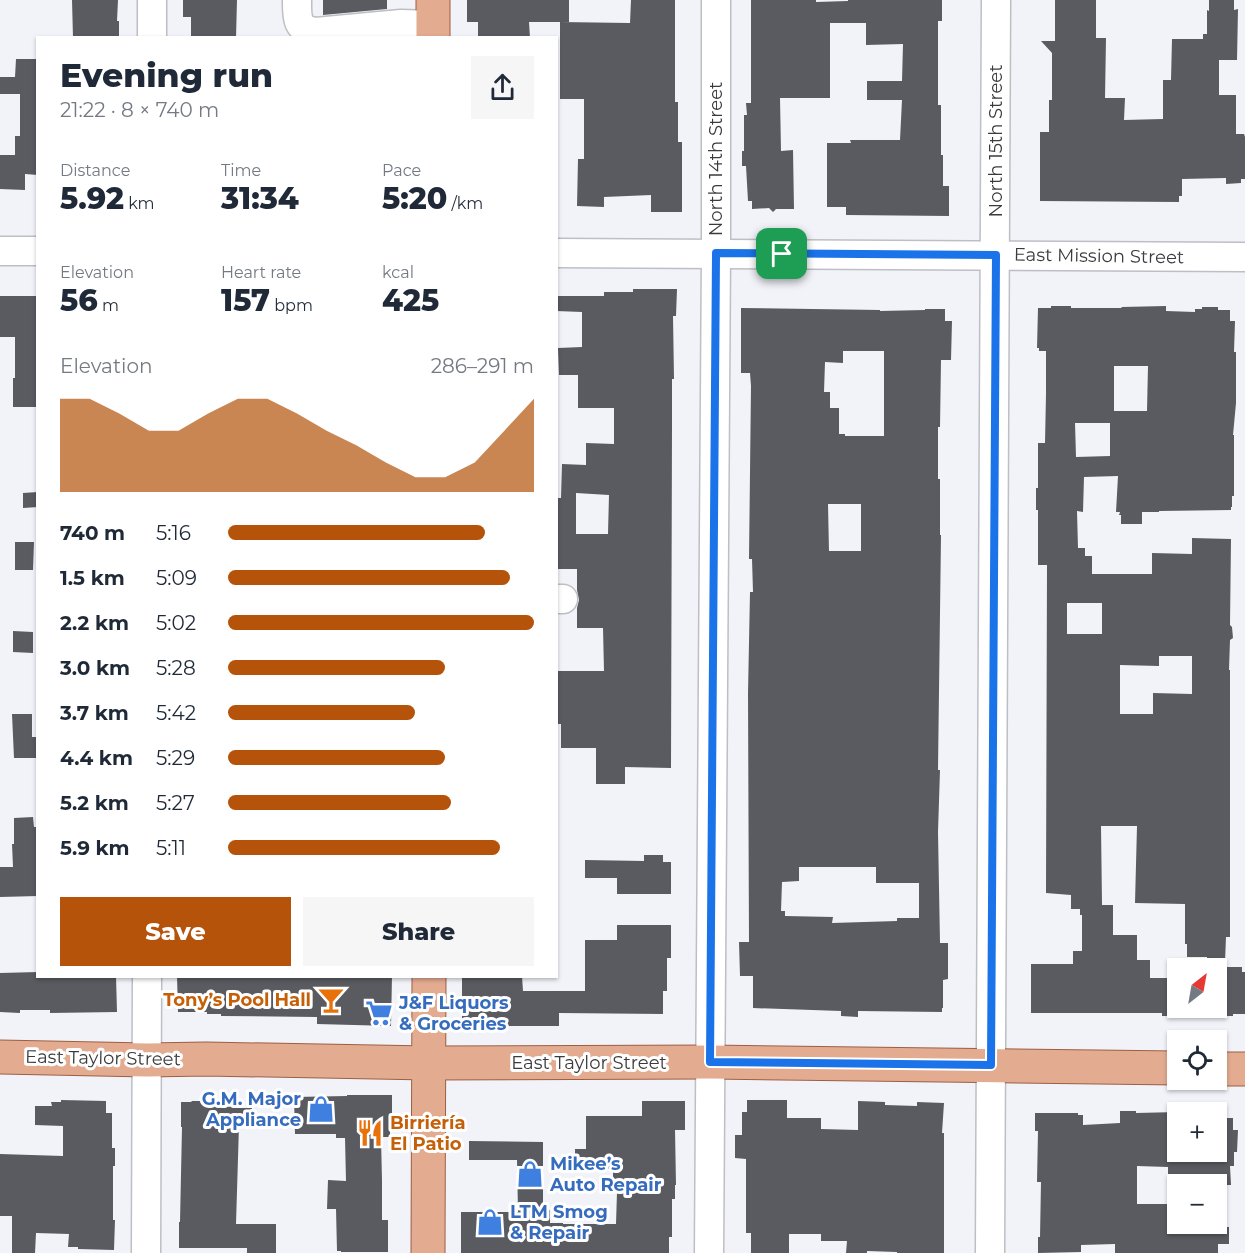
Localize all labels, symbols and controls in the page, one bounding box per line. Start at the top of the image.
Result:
text: Evening run [60,55,273,95]
button: share [471,56,534,119]
street label: North 15th Street [985,65,1007,217]
street label: North 14th Street [705,82,727,236]
text: 21:22 · 8 × 740 m [60,98,219,122]
text: Distance [60,161,130,180]
text: Time [221,161,261,180]
text: Pace [382,161,421,180]
text: 5.92 [60,180,124,217]
text: 31:34 [221,180,299,217]
text: 5:20 [382,180,447,217]
text: km [124,194,155,213]
text: /km [447,194,483,213]
pin [756,228,807,279]
icon: arrive [765,237,798,270]
street label: East Mission Street [1014,244,1184,268]
text: Elevation [60,263,134,282]
text: Heart rate [221,263,301,282]
text: kcal [382,263,414,282]
text: 56 [60,282,98,319]
text: 157 [221,282,270,319]
text: 425 [382,282,439,319]
text: m [98,296,119,315]
text: bpm [270,296,313,315]
text: Elevation [60,354,152,378]
text: 286–291 m [431,354,534,378]
text: 740 m [60,521,125,545]
text: 5:16 [156,521,191,545]
text: 1.5 km [60,566,125,590]
text: 5:09 [156,566,197,590]
text: 2.2 km [60,611,129,635]
text: 5:02 [156,611,196,635]
text: 3.0 km [60,656,130,680]
text: 5:28 [156,656,196,680]
text: 3.7 km [60,701,129,725]
text: 5:42 [156,701,196,725]
text: 4.4 km [60,746,133,770]
text: 5:29 [156,746,195,770]
text: 5.2 km [60,791,129,815]
text: 5:27 [156,791,195,815]
text: 5.9 km [60,836,130,860]
text: 5:11 [156,836,186,860]
button: Save [60,897,291,966]
button: Share [303,897,534,966]
north arrow [1167,958,1227,1018]
map controls [1167,958,1227,1234]
bar icon: Tony’s Pool Hall [316,985,346,1015]
place label: Tony’s Pool Hall [163,989,311,1011]
place label: J&F Liquors & Groceries [398,992,509,1035]
supermarket icon: J&F Liquors & Groceries [364,998,394,1028]
button: locate [1167,1030,1227,1090]
street label: East Taylor Street [25,1046,181,1070]
street label: East Taylor Street [511,1052,667,1074]
place label: G.M. Major Appliance [202,1088,301,1131]
shop icon: G.M. Major Appliance [306,1094,336,1124]
button: + [1167,1102,1227,1162]
place label: Birriería El Patio [390,1112,466,1155]
restaurant icon: Birriería El Patio [355,1118,385,1148]
place label: Mikee’s Auto Repair [549,1153,662,1196]
shop icon: Mikee’s Auto Repair [515,1159,545,1189]
button: − [1167,1174,1227,1234]
place label: LTM Smog & Repair [510,1201,608,1244]
shop icon: LTM Smog & Repair [475,1207,505,1237]

